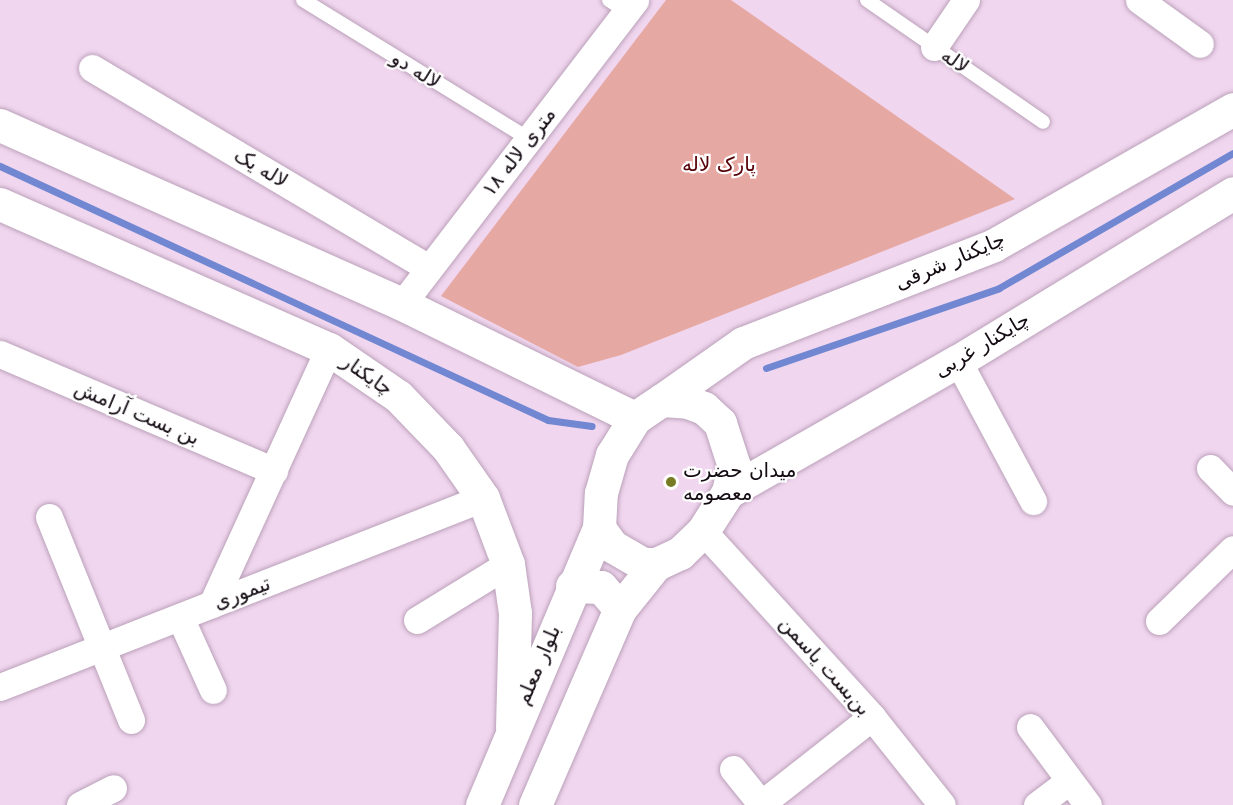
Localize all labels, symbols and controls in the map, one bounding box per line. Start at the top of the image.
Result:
street label: لاله [937,43,973,79]
street label: لاله دو [387,46,445,94]
street label: ۱۸ متری لاله [477,103,561,201]
street label: لاله یک [230,143,292,193]
park label: پارک لاله [682,152,756,176]
street label: چایکنار شرقی [891,227,1009,295]
street label: چایکنار غربی [930,307,1034,383]
street label: چایکنار [337,349,397,401]
street label: بن بست آرامش [71,376,203,450]
place label: میدان حضرت معصومه [683,458,796,505]
marker: میدان حضرت معصومه [664,475,678,489]
street label: تیموری [210,571,274,615]
street label: بن‌بست یاسمن [774,611,876,721]
street label: بلوار معلم [510,621,566,709]

